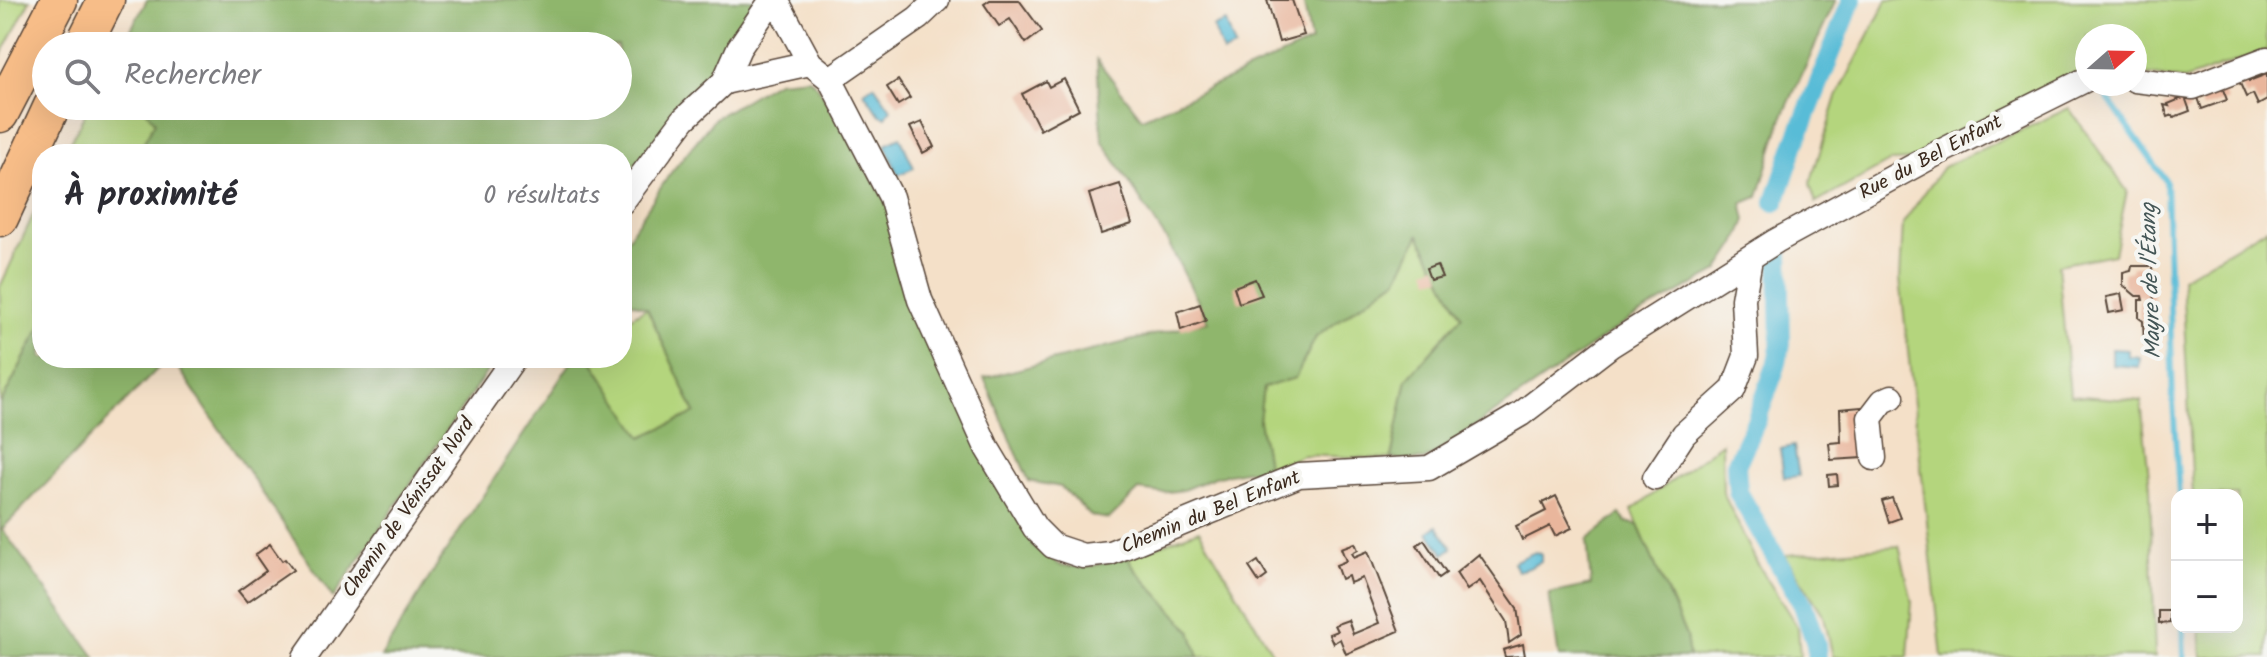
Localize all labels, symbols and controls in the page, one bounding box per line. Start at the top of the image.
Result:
north arrow [2075,24,2147,96]
search box [32,32,632,120]
text: Rechercher [124,52,261,100]
icon: search [60,54,104,98]
street label: Rue du Bel Enfant [1854,107,2009,209]
text: À proximité [64,169,237,223]
text: 0 résultats [483,175,600,217]
water label: Mayre de l'Étang [2132,201,2172,360]
street label: Chemin de Vénissat Nord [334,410,484,605]
street label: Chemin du Bel Enfant [1116,462,1306,564]
map controls [2171,489,2243,633]
button: + [2171,489,2243,561]
button: − [2171,561,2243,633]

